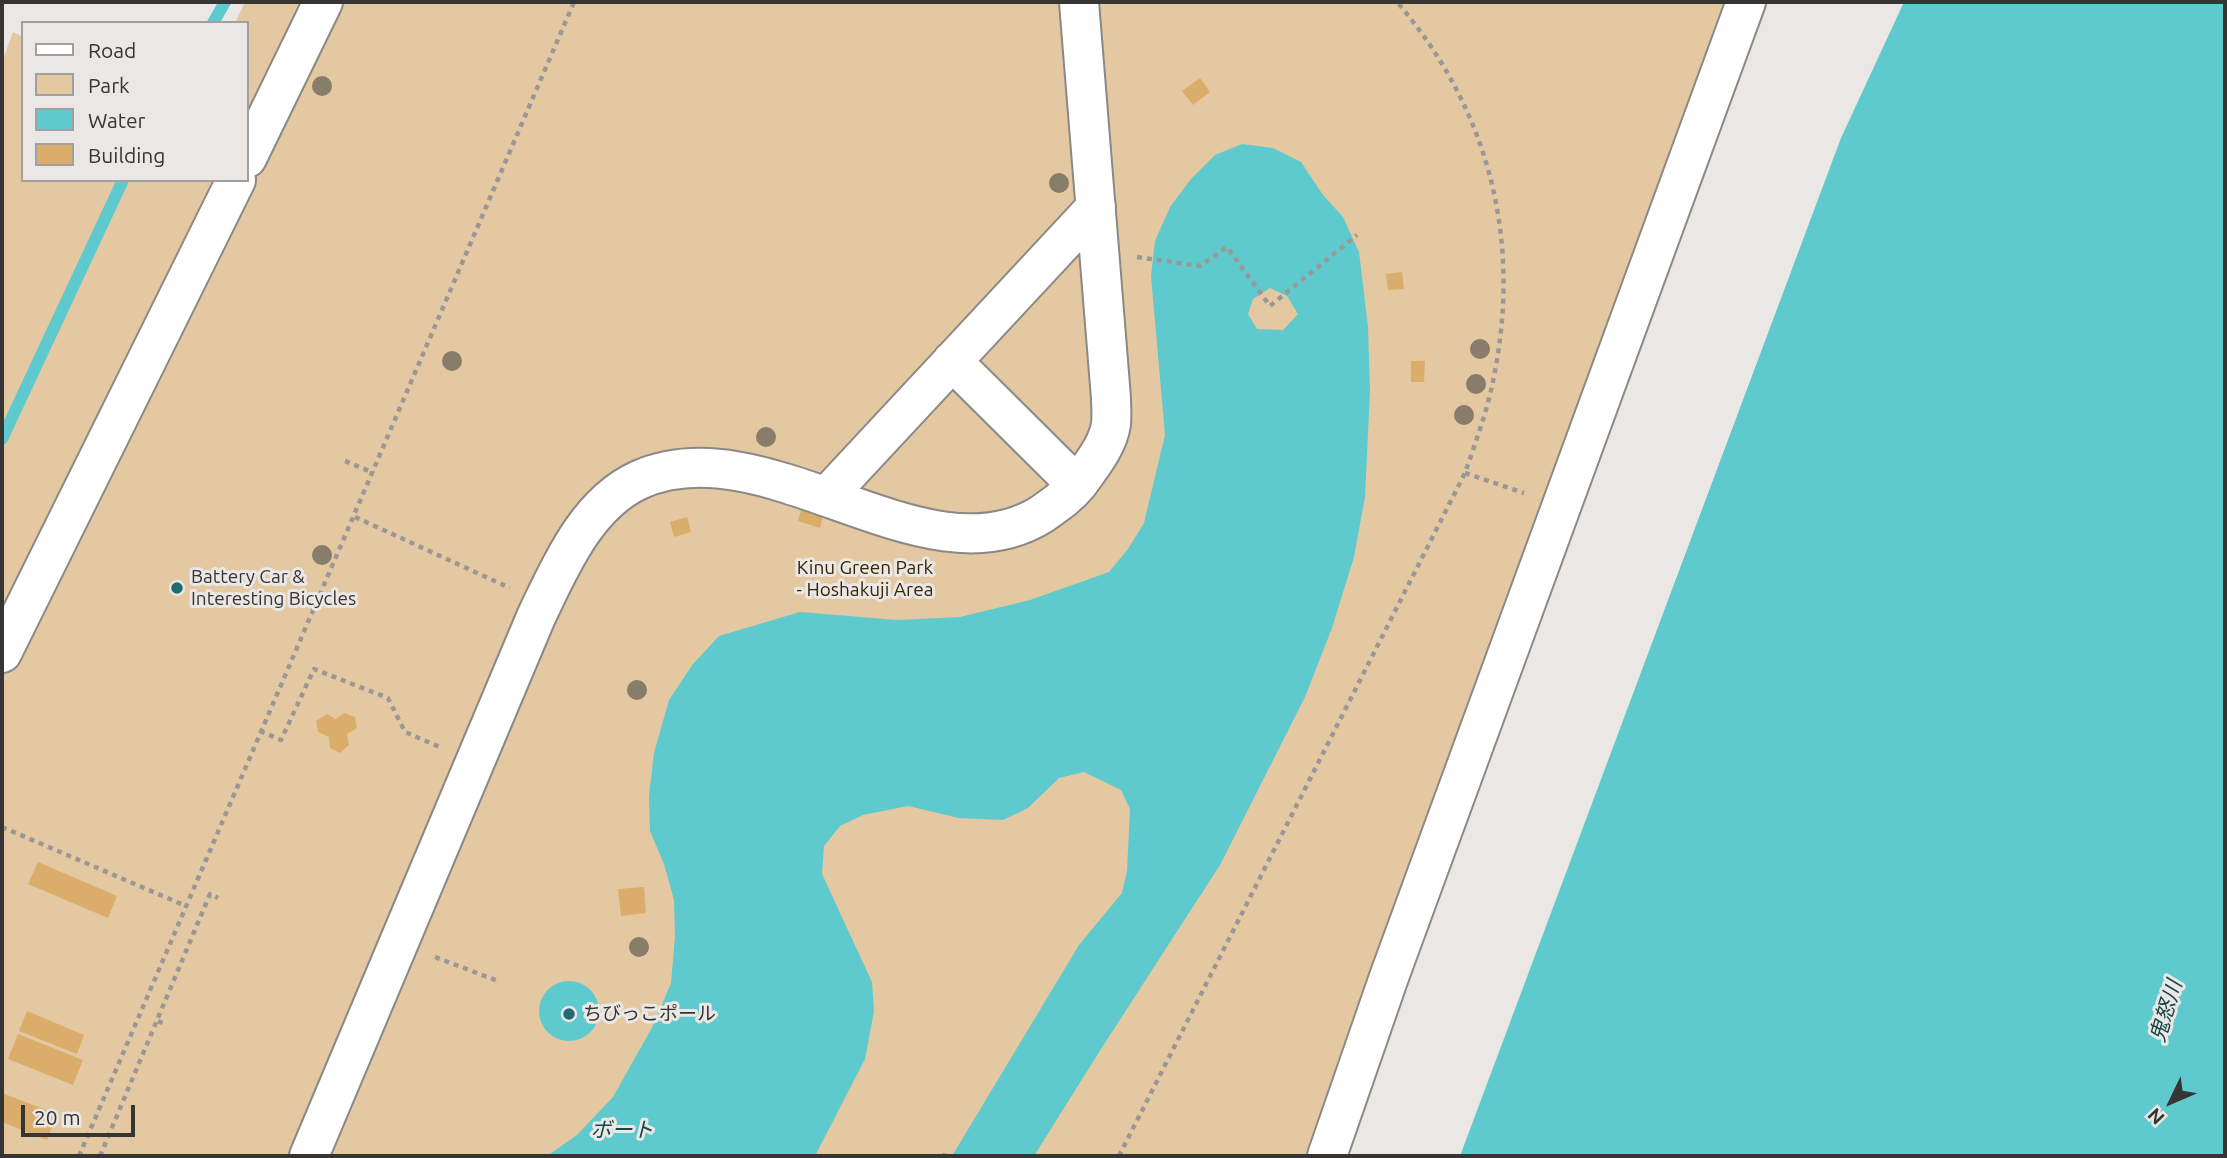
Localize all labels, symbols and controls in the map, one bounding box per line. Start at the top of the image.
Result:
legend [21,21,248,182]
text: Road [88,38,136,62]
text: Park [88,73,130,97]
text: Water [88,108,146,132]
text: Building [88,143,165,167]
park label: Kinu Green Park - Hoshakuji Area [797,557,933,601]
place label: Battery Car & Interesting Bicycles [191,566,356,610]
marker: Battery Car & Interesting Bicycles [169,580,185,596]
water label: 鬼怒川 [2145,977,2187,1045]
place label: ちびっこポール [583,1003,716,1025]
marker: ちびっこポール [561,1006,577,1022]
north arrow [2136,1067,2206,1137]
scale bar [24,1092,138,1136]
text: N [2143,1104,2169,1129]
text: 20 m [34,1105,81,1129]
water label: ボート [591,1117,653,1143]

